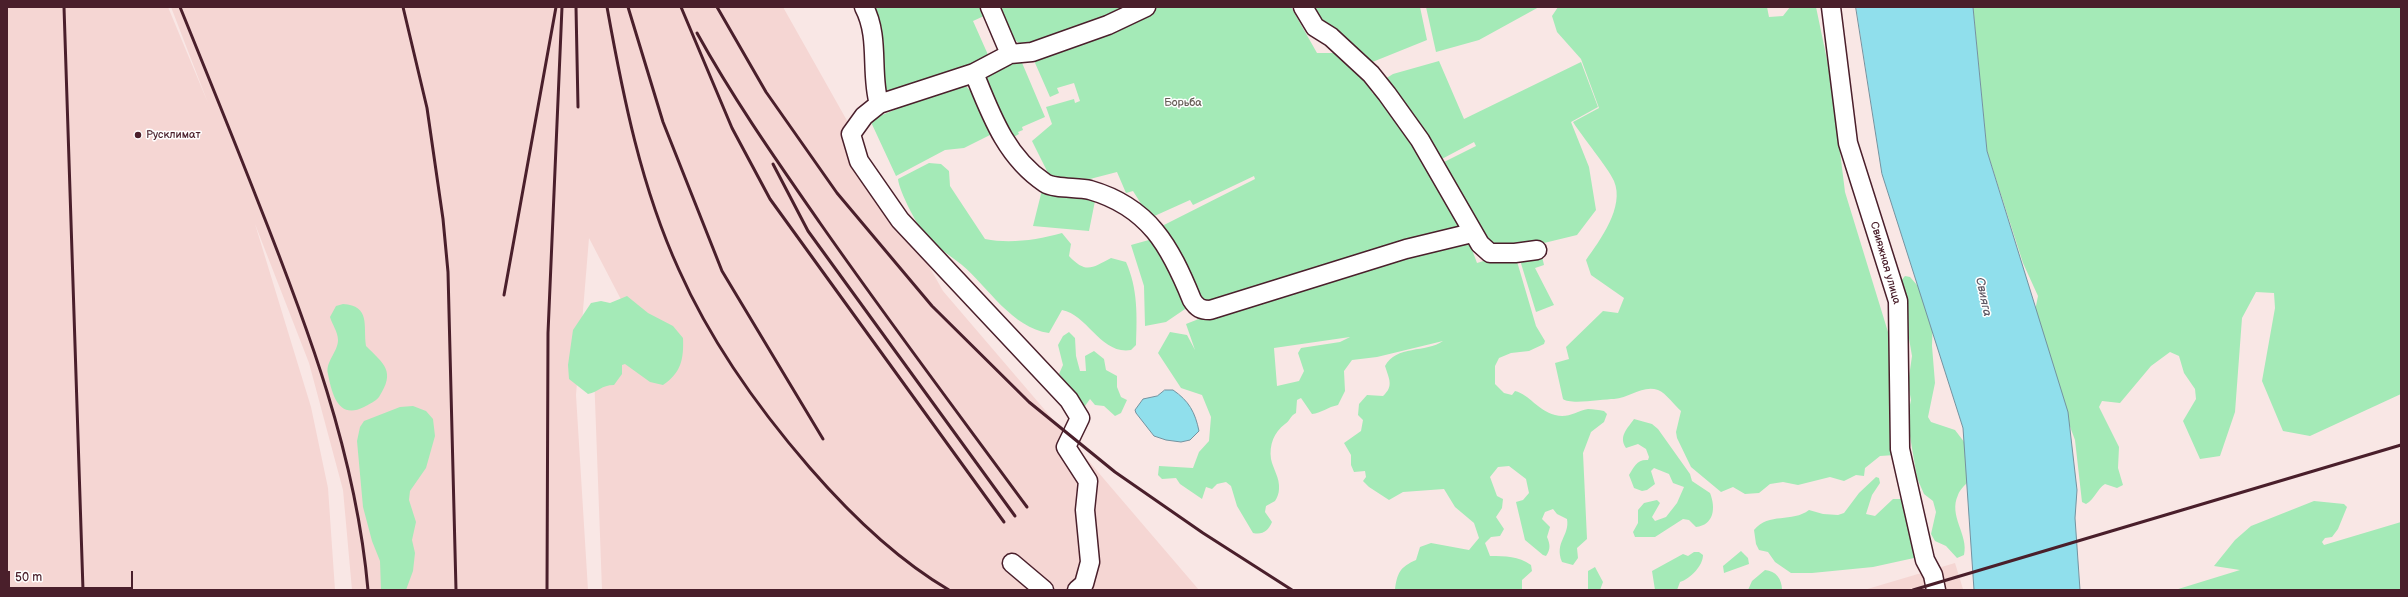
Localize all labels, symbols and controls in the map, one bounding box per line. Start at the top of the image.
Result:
park label: Борьба [1164,96,1202,110]
place label: Русклимат [146,128,201,142]
marker: Русклимат [133,130,143,140]
street label: Свияжная улица [1867,220,1903,306]
water label: Свияга [1972,276,1994,318]
scale bar [10,563,135,589]
text: 50 m [15,570,42,585]

